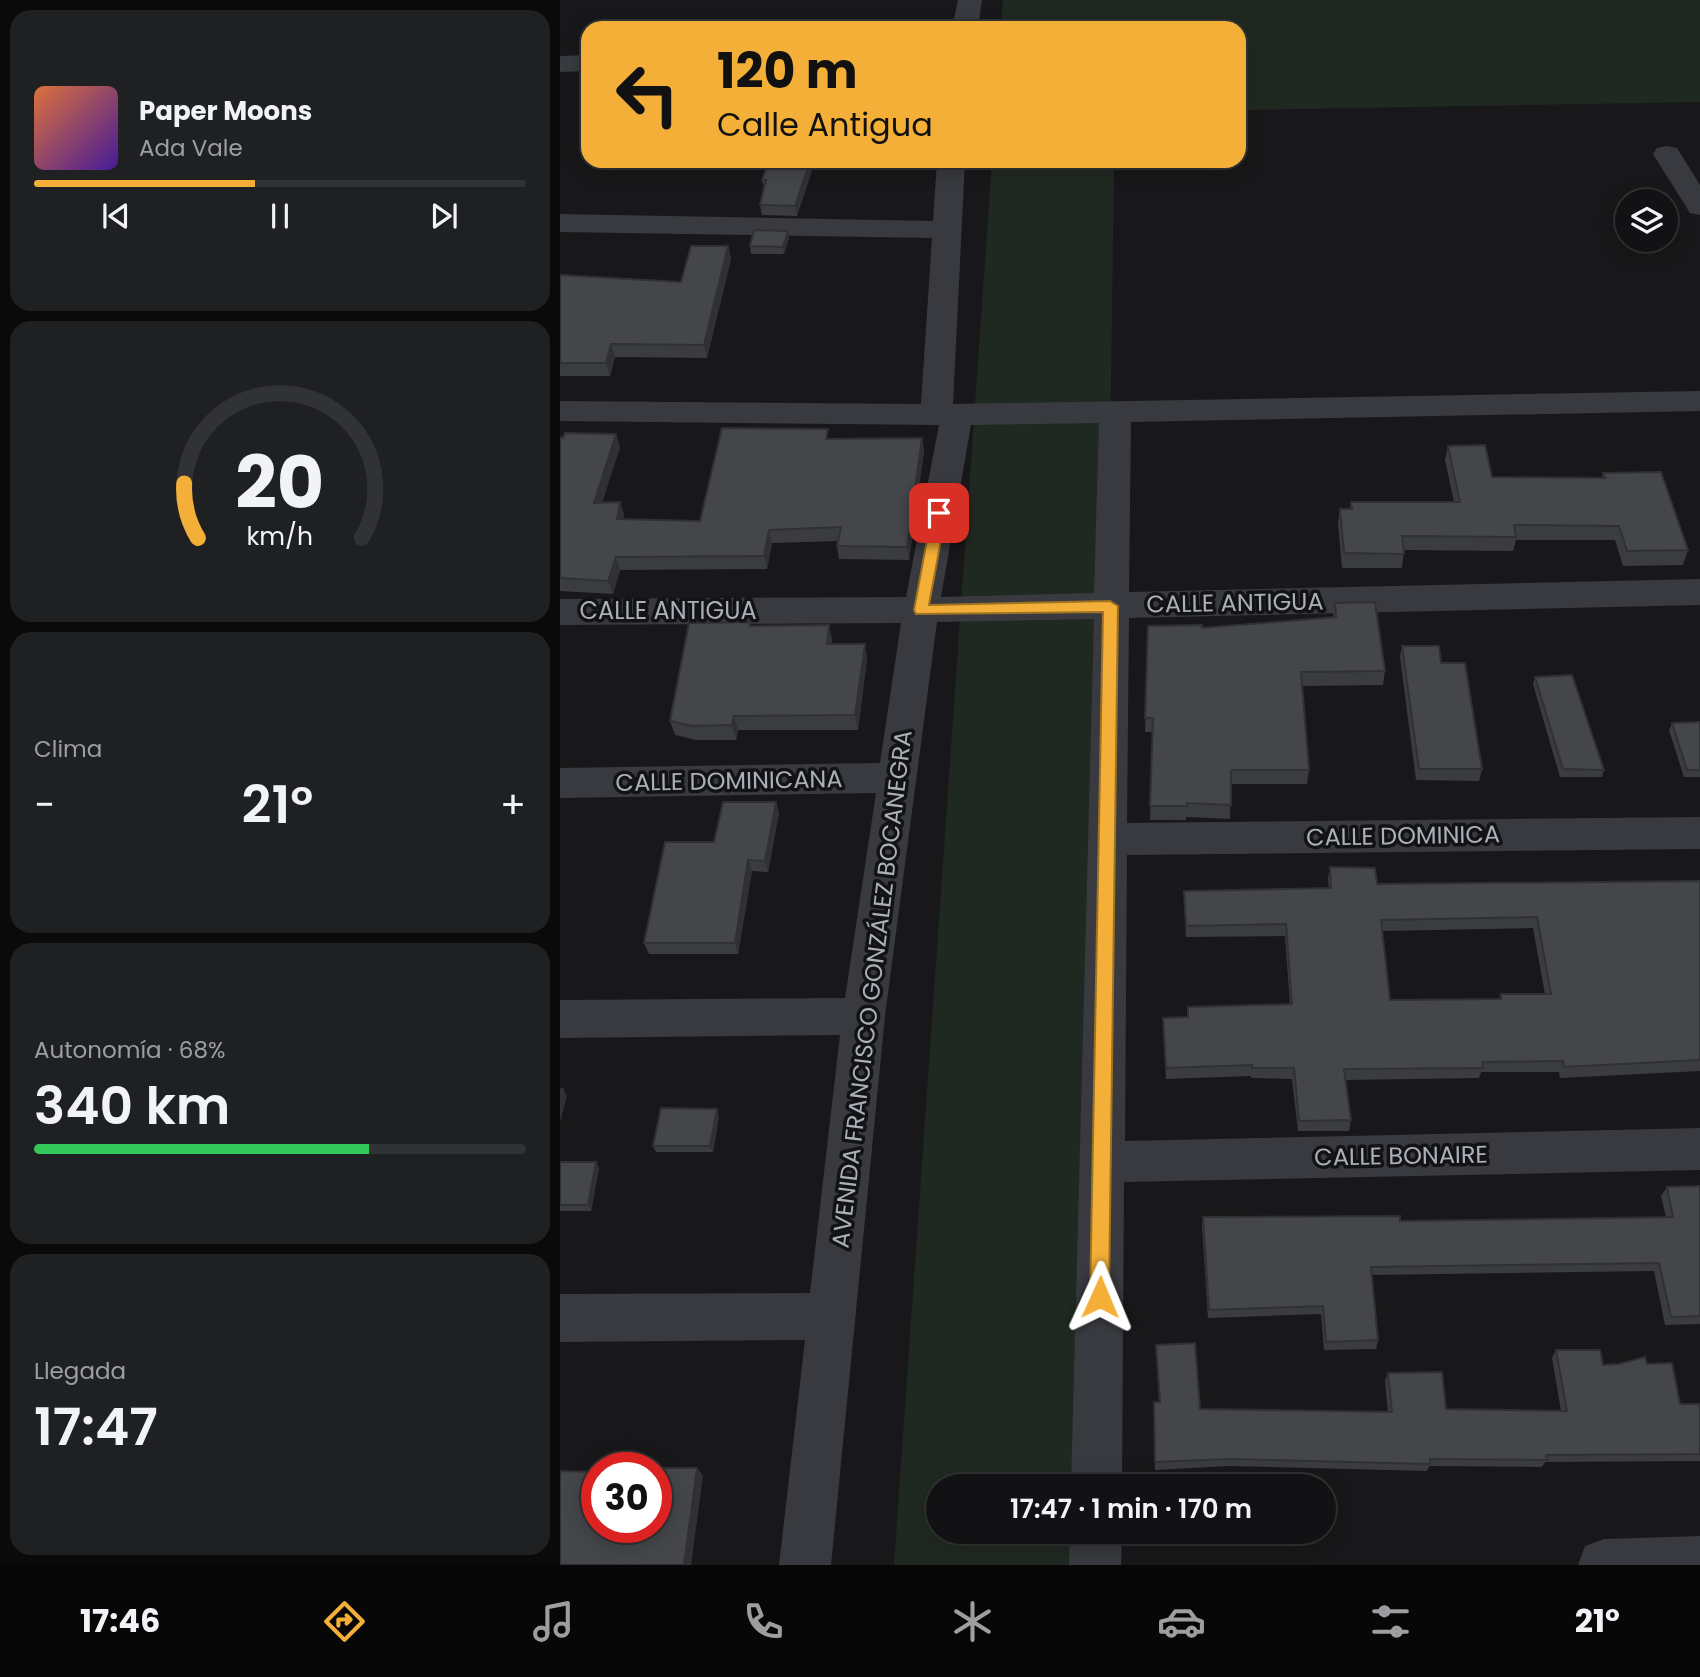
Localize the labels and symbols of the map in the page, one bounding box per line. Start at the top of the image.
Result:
pin [909,483,969,543]
street label: CALLE ANTIGUA [1146,584,1324,621]
street label: CALLE ANTIGUA [579,594,757,627]
street label: AVENIDA FRANCISCO GONZÁLEZ BOCANEGRA [823,728,920,1250]
street label: CALLE DOMINICANA [615,762,843,799]
street label: CALLE DOMINICA [1306,817,1500,854]
street label: CALLE BONAIRE [1314,1137,1488,1174]
position arrow [1063,1260,1137,1334]
speed limit sign: 30 [581,1452,672,1543]

